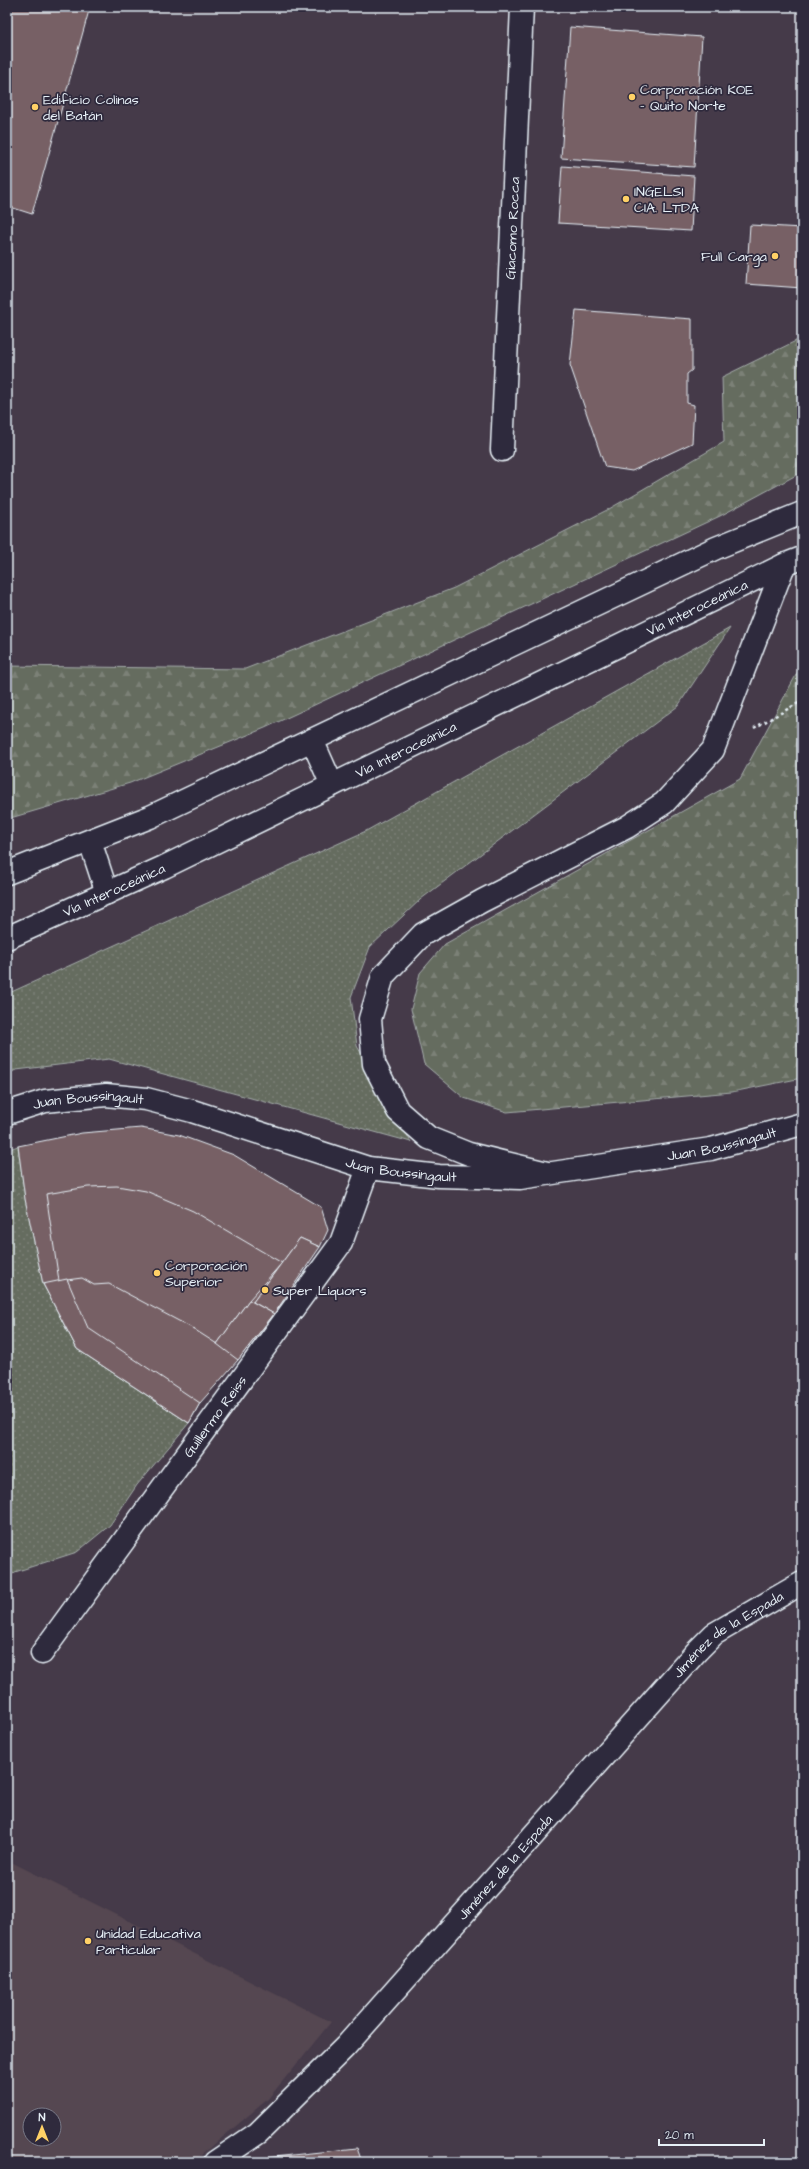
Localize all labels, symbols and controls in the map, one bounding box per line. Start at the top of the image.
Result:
place label: Corporación KOE - Quito Norte [640,80,754,116]
place label: Edificio Colinas del Batán [43,90,139,126]
marker: Corporación KOE - Quito Norte [627,92,637,102]
marker: Edificio Colinas del Batán [30,102,40,112]
street label: Giacomo Rocca [501,176,525,280]
place label: INGELSI CIA. LTDA [634,182,699,218]
marker: INGELSI CIA. LTDA [621,194,631,204]
place label: Full Carga [701,247,767,267]
marker: Full Carga [770,251,780,261]
street label: Vía Interoceánica [643,575,751,641]
street label: Vía Interoceánica [352,717,460,783]
street label: Vía Interoceánica [60,859,168,923]
street label: Juan Boussingault [30,1086,145,1115]
street label: Juan Boussingault [666,1122,779,1167]
street label: Juan Boussingault [343,1152,457,1187]
place label: Corporación Superior [165,1256,247,1292]
marker: Corporación Superior [152,1268,162,1278]
place label: Super Liquors [273,1281,367,1301]
marker: Super Liquors [260,1285,270,1295]
street label: Guillermo Reiss [179,1372,252,1462]
street label: Jiménez de la Espada [669,1587,787,1683]
street label: Jiménez de la Espada [453,1811,558,1925]
place label: Unidad Educativa Particular [96,1924,201,1960]
marker: Unidad Educativa Particular [83,1936,93,1946]
north arrow [22,2107,62,2147]
text: N [39,2110,46,2125]
scale bar [659,2121,764,2147]
text: 20 m [665,2127,694,2144]

